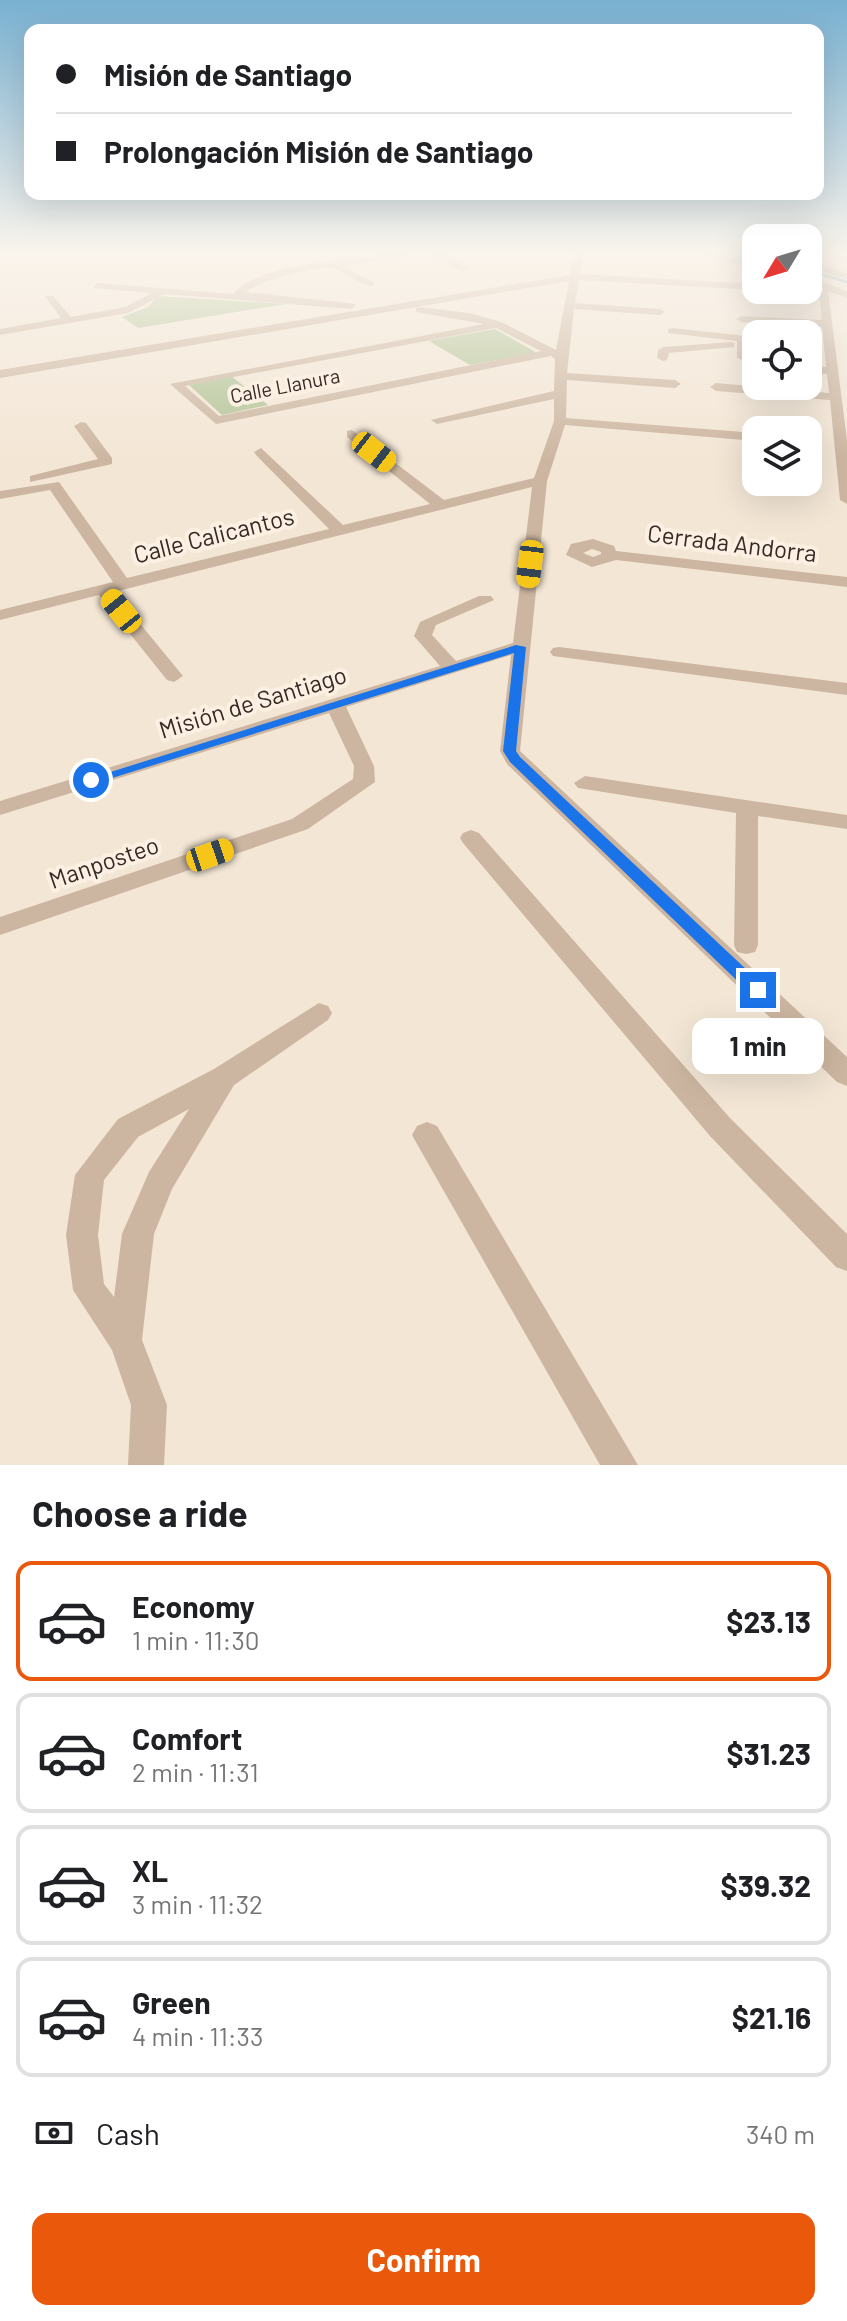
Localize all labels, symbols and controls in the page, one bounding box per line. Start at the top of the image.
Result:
text: Misión de Santiago [104,56,352,92]
text: Prolongación Misión de Santiago [104,133,534,169]
north arrow [742,224,822,304]
map controls [742,224,822,496]
button: locate [742,320,822,400]
street label: Calle Llanura [228,363,342,407]
button: layers [742,416,822,496]
car [348,428,400,476]
street label: Calle Calicantos [130,501,297,568]
street label: Cerrada Andorra [646,518,819,567]
car [515,539,545,589]
car [97,585,145,637]
street label: Misión de Santiago [155,659,350,744]
route start [73,762,109,798]
street label: Manposteo [45,829,162,894]
car [183,836,237,874]
route end [740,972,776,1008]
callout: 1 min [692,1018,824,1074]
text: 1 min [730,1030,786,1061]
text: Choose a ride [32,1491,248,1534]
icon: car [36,1585,108,1657]
text: Economy [132,1588,255,1624]
text: $23.13 [726,1603,811,1639]
text: 1 min · 11:30 [132,1624,259,1655]
icon: car [36,1717,108,1789]
text: Comfort [132,1720,242,1756]
text: $31.23 [726,1735,811,1771]
text: 2 min · 11:31 [132,1756,259,1787]
icon: car [36,1849,108,1921]
text: XL [132,1852,168,1888]
text: $39.32 [721,1867,811,1903]
text: 3 min · 11:32 [132,1888,263,1919]
icon: car [36,1981,108,2053]
text: Green [132,1984,211,2020]
text: $21.16 [732,1999,811,2035]
text: 4 min · 11:33 [132,2020,263,2051]
icon: cash [32,2111,76,2155]
text: Cash [96,2115,160,2151]
text: 340 m [746,2118,815,2149]
button: Confirm [32,2213,815,2305]

